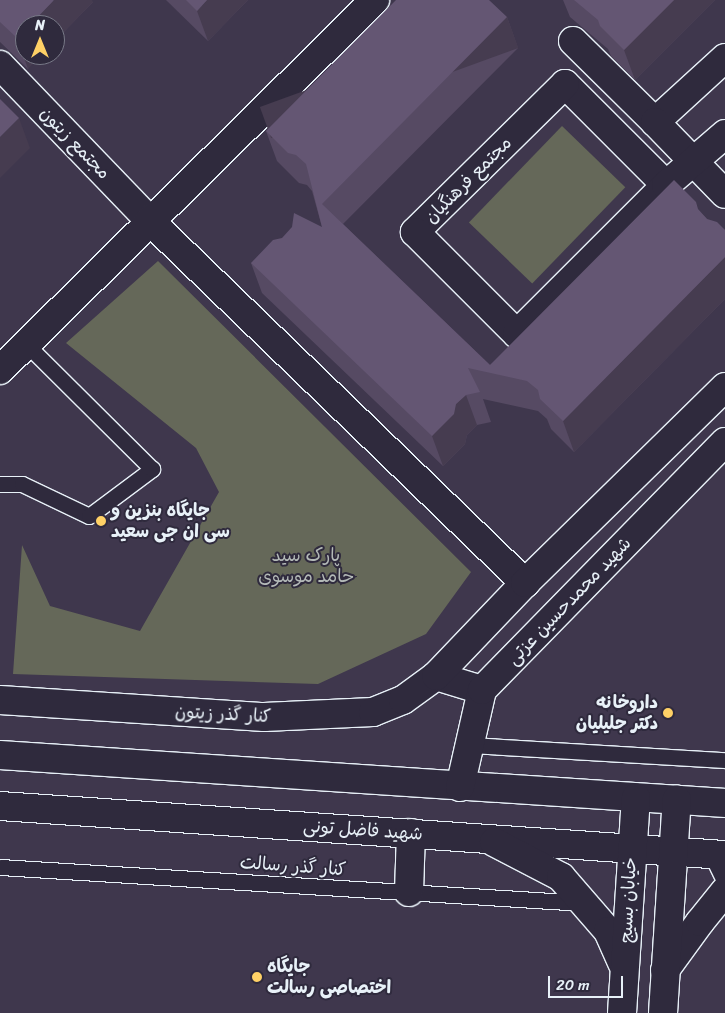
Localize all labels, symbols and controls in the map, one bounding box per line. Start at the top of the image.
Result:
text: N [35,13,45,38]
north arrow [15,15,65,65]
street label: مجتمع زیتون [35,102,115,184]
street label: مجتمع فرهنگیان [420,132,516,228]
place label: جایگاه بنزین و سی ان جی سعید [111,500,230,542]
marker: جایگاه بنزین و سی ان جی سعید [95,515,107,527]
street label: شهید محمدحسین عزتی [502,532,636,670]
park label: پارک سید حامد موسوی [258,545,354,588]
place label: داروخانه دکتر جلیلیان [576,692,658,734]
street label: کنار گذر زیتون [174,701,272,727]
marker: داروخانه دکتر جلیلیان [662,707,674,719]
street label: شهید فاضل تونی [302,815,424,845]
street label: کنار گذر رسالت [239,852,347,880]
street label: خیابان بسیج [615,857,641,943]
place label: جایگاه اختصاصی رسالت [267,956,391,999]
scale bar [550,966,625,998]
marker: جایگاه اختصاصی رسالت [251,971,263,983]
text: 20 m [556,972,590,998]

